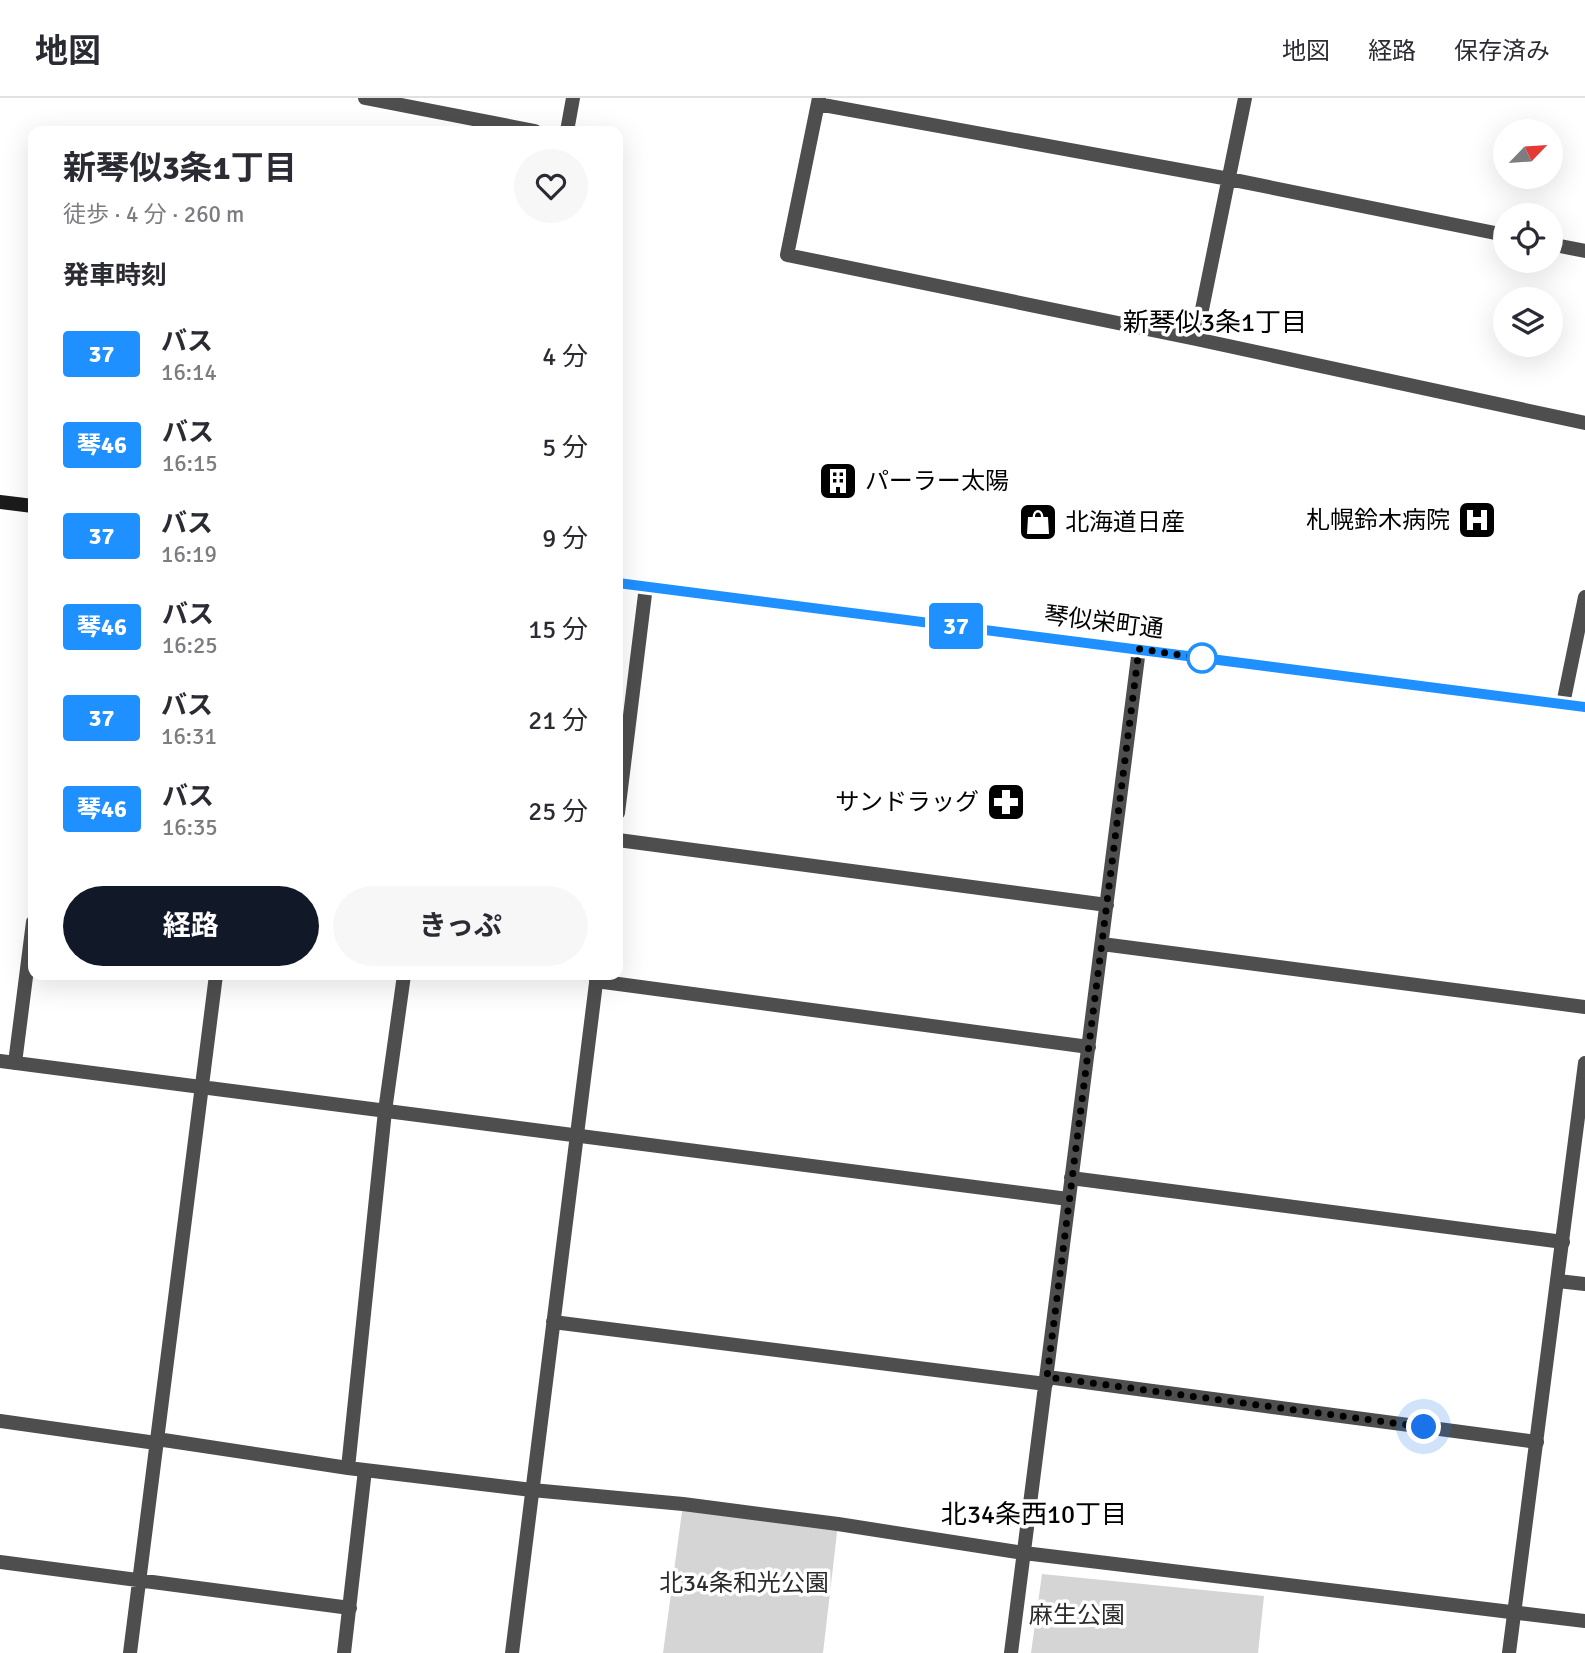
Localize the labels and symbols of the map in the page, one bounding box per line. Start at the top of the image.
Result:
north arrow [1493,119,1563,189]
district label: 新琴似3条1丁目 [1123,307,1307,339]
building icon: パーラー太陽 [817,460,859,502]
place label: パーラー太陽 [865,466,1009,496]
hospital icon: 札幌鈴木病院 [1456,499,1498,541]
shop icon: 北海道日産 [1017,501,1059,543]
place label: 札幌鈴木病院 [1306,505,1450,535]
place label: 北海道日産 [1065,507,1185,537]
street label: 琴似栄町通 [1043,600,1165,644]
line badge: 37 [925,603,988,649]
unlabelled marker [1187,643,1217,673]
pharmacy icon: サンドラッグ [985,781,1027,823]
place label: サンドラッグ [835,787,979,817]
your location [1406,1409,1441,1444]
district label: 北34条西10丁目 [941,1499,1127,1531]
park label: 北34条和光公園 [659,1568,829,1598]
park label: 麻生公園 [1029,1600,1125,1630]

